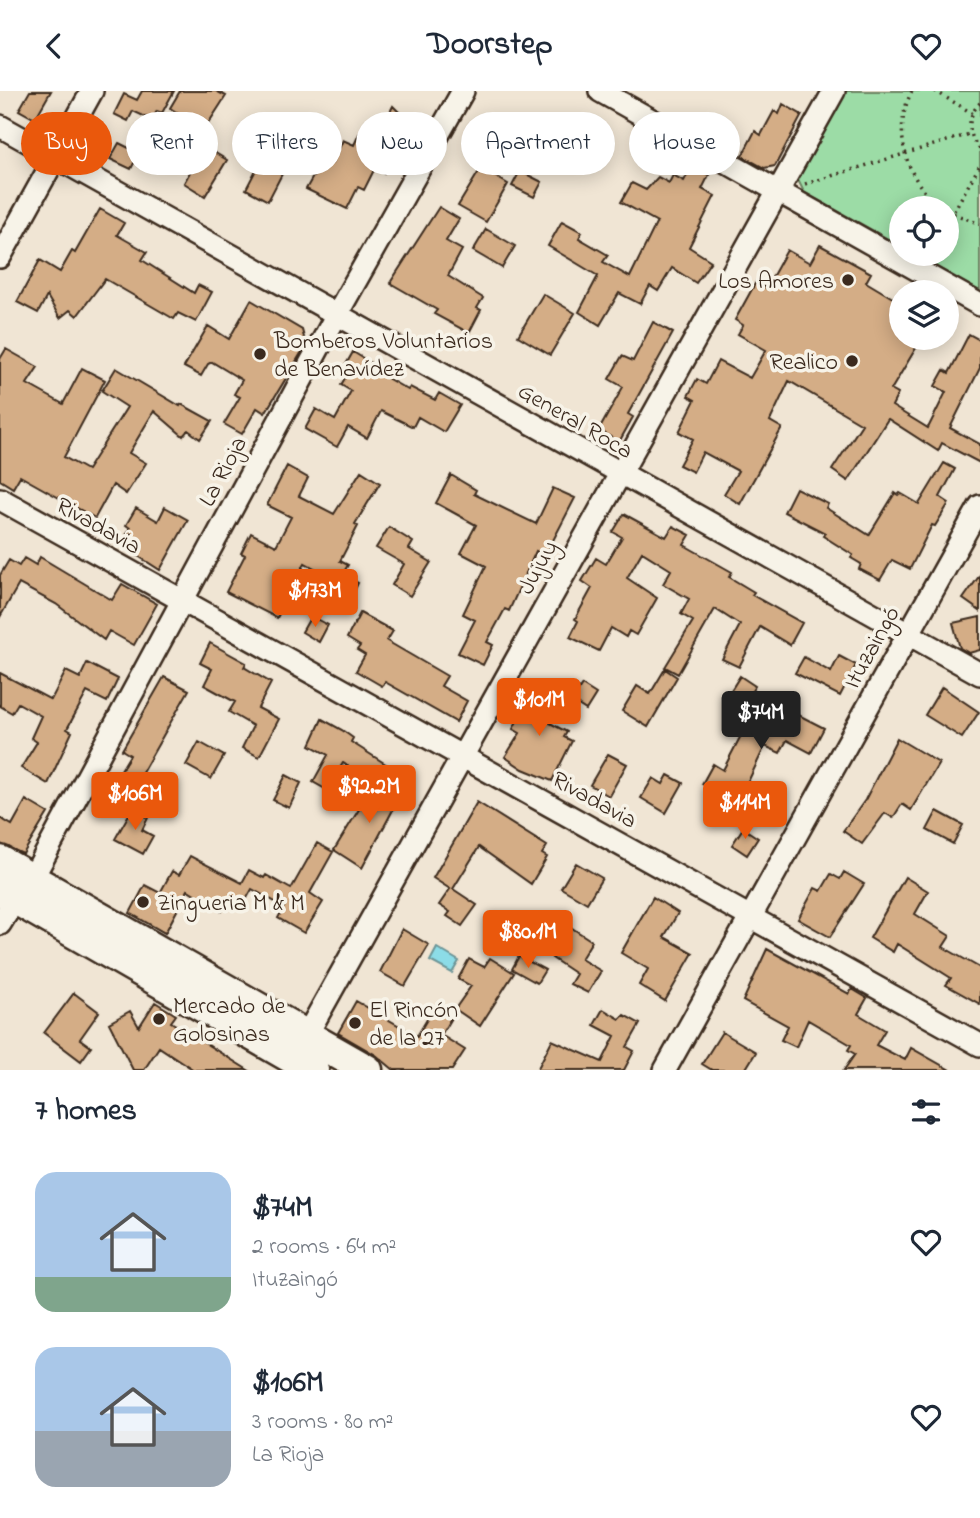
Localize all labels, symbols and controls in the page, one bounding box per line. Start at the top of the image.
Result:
text: Doorstep [427,22,553,69]
icon: back [35,27,73,65]
icon: heart [907,27,945,65]
chip: Buy [21,112,112,175]
chip: Rent [126,112,218,175]
chip: Filters [232,112,342,175]
chip: New [356,112,447,175]
chip: Apartment [461,112,615,175]
chip: House [629,112,740,175]
map controls [889,196,959,350]
button: locate [889,196,959,266]
place label: Los Amores [718,265,834,300]
marker: Los Amores [840,272,856,288]
button: layers [889,280,959,350]
place label: Bomberos Voluntarios de Benavídez [273,325,493,388]
marker: Bomberos Voluntarios de Benavídez [252,346,268,362]
place label: Realico [770,346,838,381]
marker: Realico [844,353,860,369]
street label: General Roca [510,375,639,469]
street label: La Rioja [191,431,257,514]
street label: Rivadavia [49,489,147,565]
street label: Jujuy [510,535,569,602]
pin: $173M [266,569,364,629]
text: $173M [288,575,342,608]
street label: Ituzaingó [836,600,910,696]
pin: $101M [490,679,588,738]
text: $101M [513,684,565,717]
pin: $74M [720,691,802,751]
text: $74M [738,697,784,730]
street label: Rivadavia [545,763,643,839]
pin: $92.2M [312,765,426,825]
text: $92.2M [338,771,400,804]
pin: $106M [86,773,184,832]
text: $106M [107,778,163,811]
pin: $114M [696,781,794,841]
text: $114M [719,787,771,820]
place label: Zingueria M & M [157,887,305,922]
marker: Zingueria M & M [135,894,151,910]
pin: $80.1M [471,911,585,970]
text: $80.1M [499,916,557,949]
place label: Mercado de Golosinas [173,990,286,1053]
place label: El Rincón de la 27 [369,994,458,1057]
marker: Mercado de Golosinas [151,1011,167,1027]
marker: El Rincón de la 27 [347,1015,363,1031]
text: 7 homes [35,1090,137,1134]
icon: filters [907,1093,945,1131]
text: $74M [252,1187,313,1231]
icon: home [91,1200,175,1284]
icon: heart [907,1223,945,1261]
text: 2 rooms · 64 m² [252,1231,396,1264]
text: Ituzaingó [252,1264,338,1297]
text: $106M [252,1362,324,1406]
icon: home [91,1375,175,1459]
icon: heart [907,1398,945,1436]
text: 3 rooms · 80 m² [252,1406,393,1439]
text: La Rioja [252,1439,324,1472]

